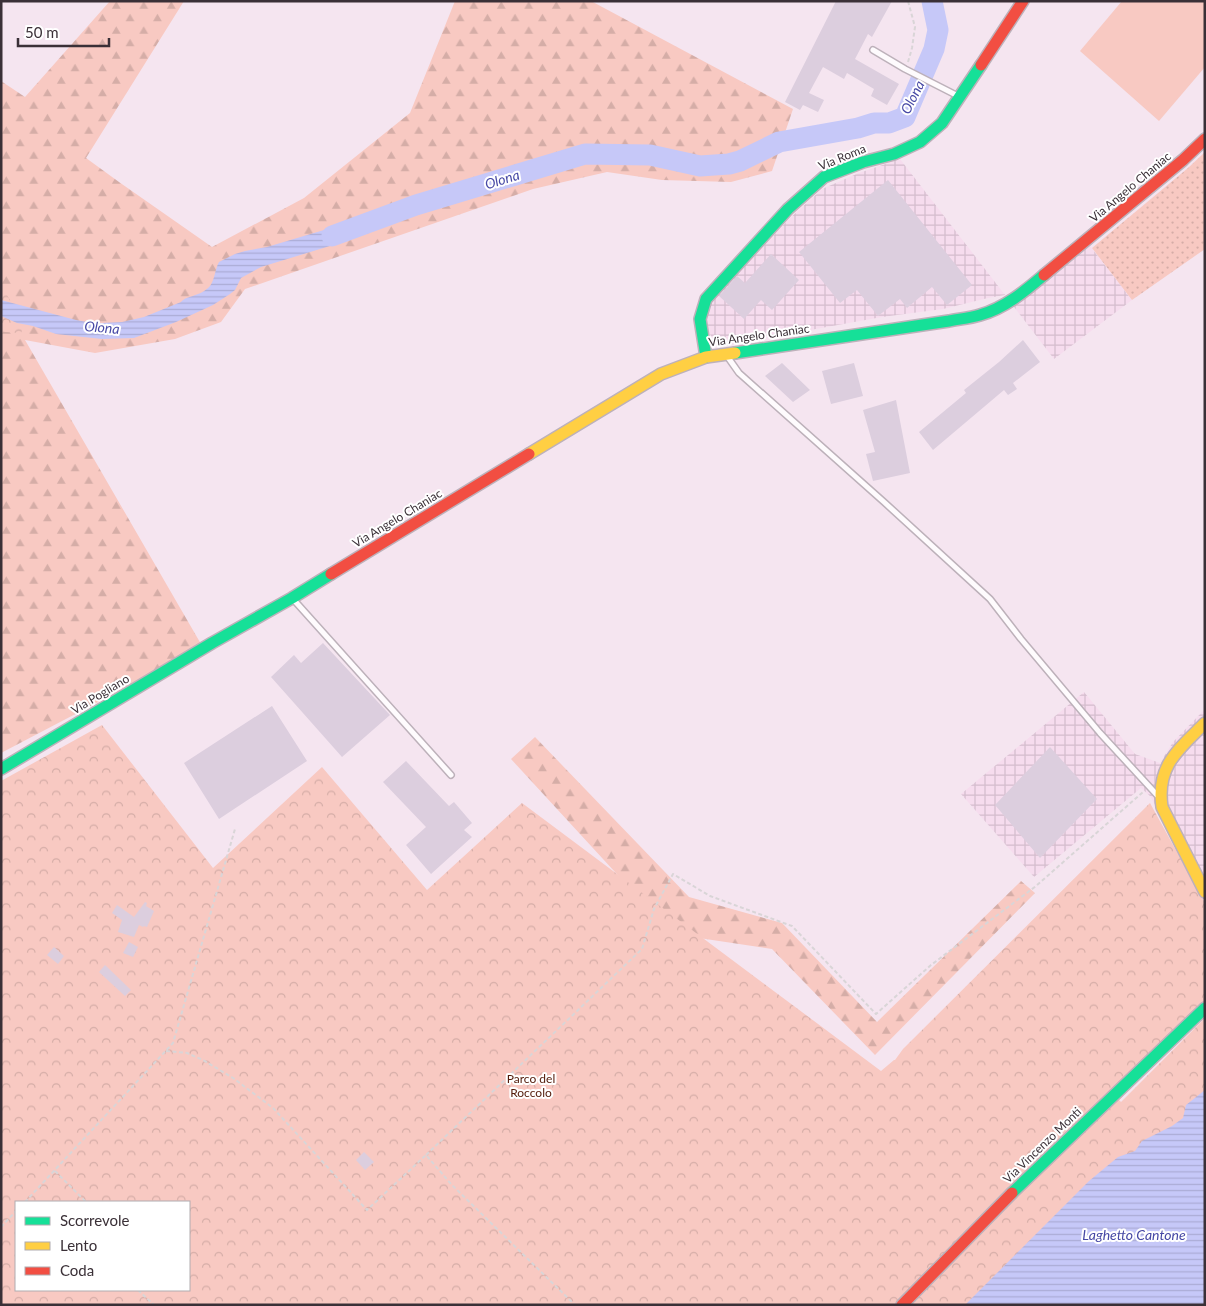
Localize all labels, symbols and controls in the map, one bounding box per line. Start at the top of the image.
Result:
scale bar [18,15,109,47]
text: 50 m [25,23,59,41]
water label: Olona [896,77,928,117]
street label: Via Roma [816,141,868,173]
street label: Via Angelo Chaniac [1086,148,1174,225]
water label: Olona [483,166,521,192]
water label: Olona [84,317,120,337]
street label: Via Angelo Chaniac [708,320,811,349]
street label: Via Angelo Chaniac [350,485,445,551]
street label: Via Pogliano [68,671,132,717]
park label: Parco del Roccolo [507,1071,555,1100]
street label: Via Vincenzo Monti [1000,1104,1084,1186]
legend [15,1201,190,1291]
text: Scorrevole [60,1211,130,1229]
water label: Laghetto Cantone [1082,1226,1186,1243]
text: Lento [60,1236,97,1254]
text: Coda [60,1261,94,1279]

